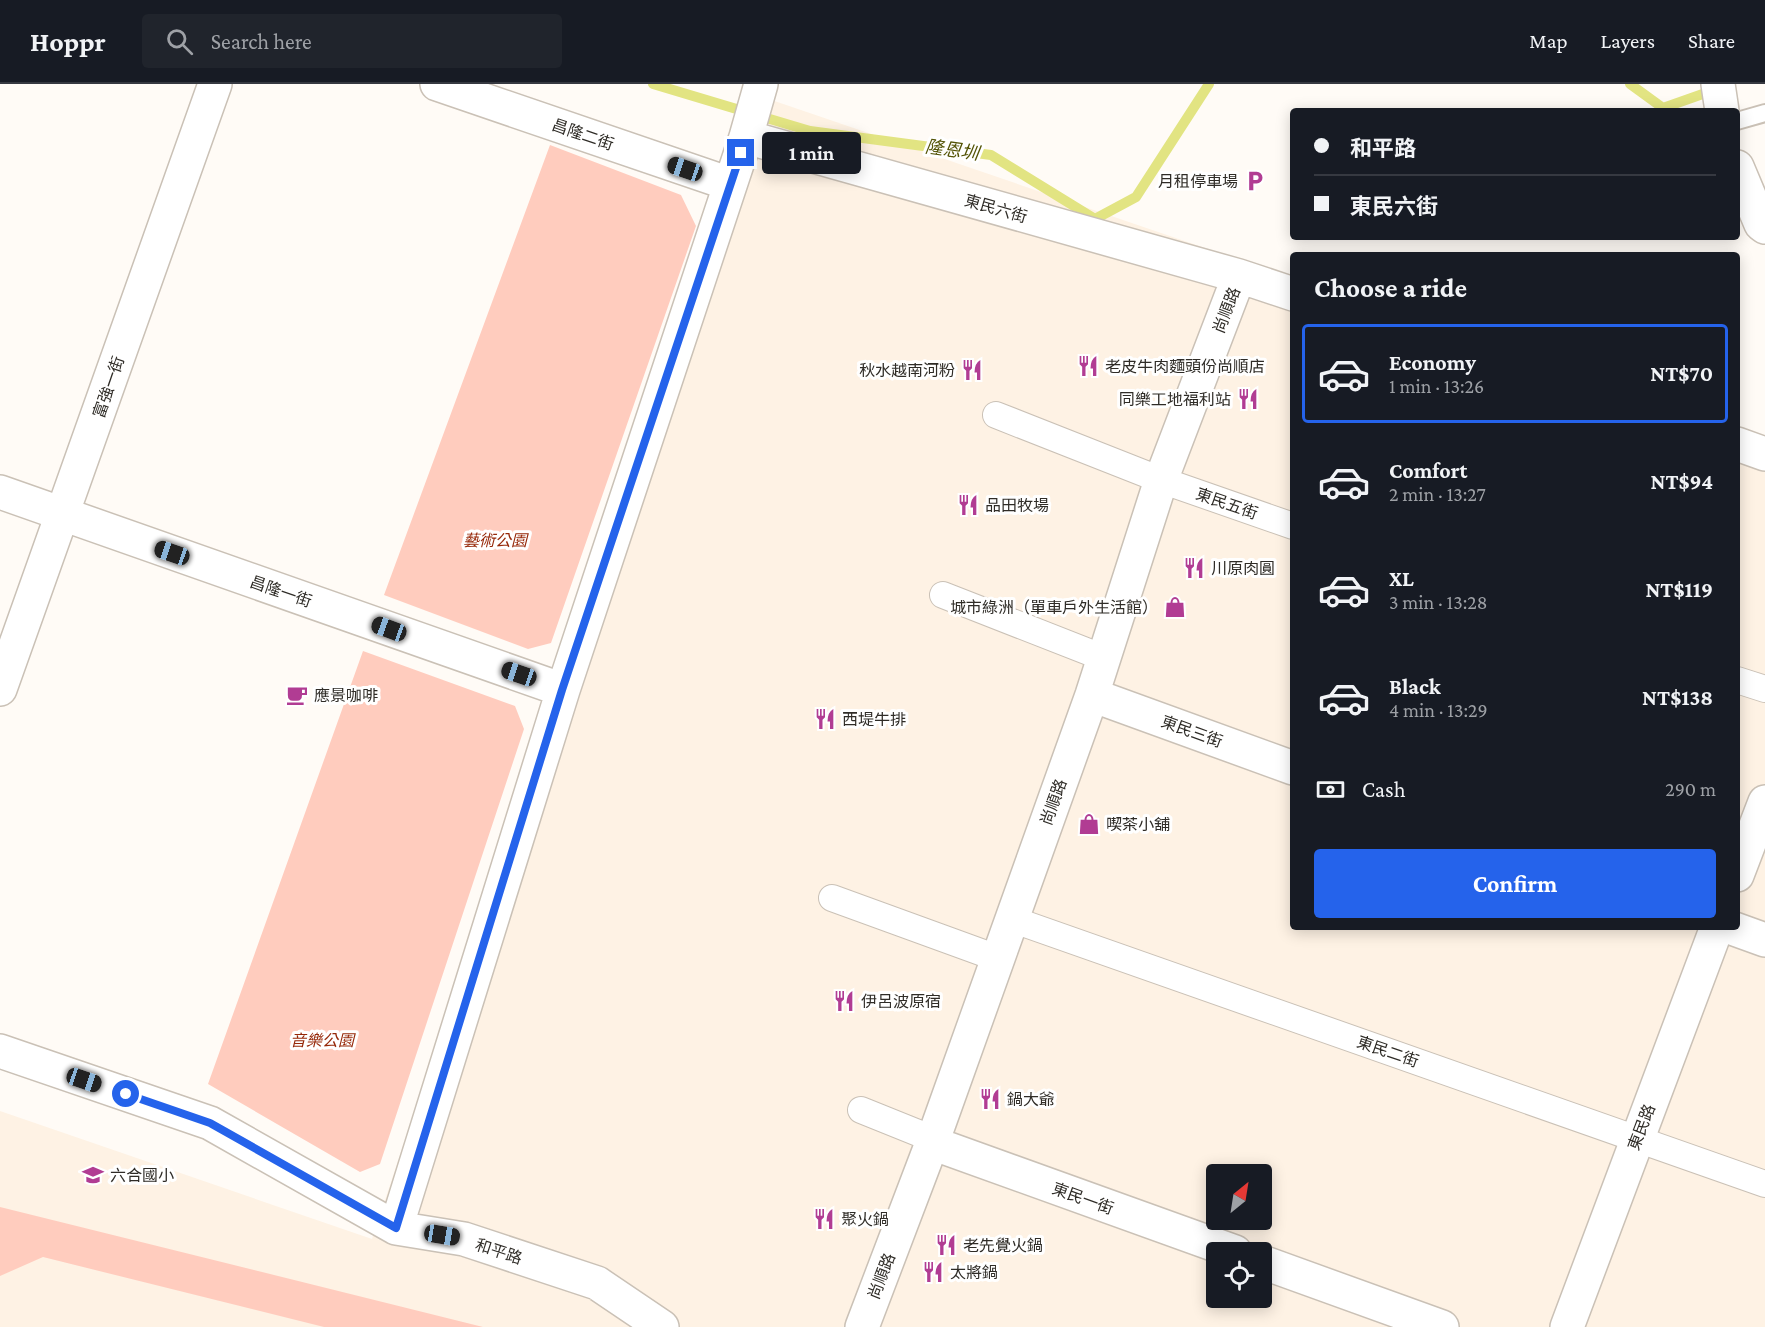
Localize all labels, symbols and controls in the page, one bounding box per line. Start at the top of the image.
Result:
search box [142,14,562,68]
icon: search [163,25,196,58]
text: Hoppr [30,26,106,57]
text: Search here [211,29,312,54]
text: Map [1529,29,1568,53]
text: Layers [1601,29,1655,53]
text: Share [1688,29,1735,53]
street label: 昌隆二街 [550,116,616,153]
callout: 1 min [762,132,861,174]
water label: 隆恩圳 [924,136,983,164]
text: 和平路 [1350,136,1416,161]
route end [727,139,754,166]
text: 1 min [789,142,834,164]
car [665,155,705,183]
parking icon: 月租停車場 [1243,169,1267,193]
place label: 月租停車場 [1158,173,1238,190]
street label: 東民六街 [963,191,1029,225]
text: 東民六街 [1350,194,1438,219]
text: Choose a ride [1314,273,1467,303]
street label: 尚順路 [1210,285,1243,336]
icon: car [1317,347,1371,401]
text: Economy [1389,350,1476,375]
street label: 富強一街 [90,354,127,420]
restaurant icon: 老皮牛肉麵頭份尚順店 [1076,354,1100,378]
restaurant icon: 秋水越南河粉 [960,358,984,382]
place label: 老皮牛肉麵頭份尚順店 [1105,358,1265,375]
text: NT$70 [1650,361,1713,386]
place label: 秋水越南河粉 [859,362,955,379]
text: 1 min · 13:26 [1389,375,1484,397]
restaurant icon: 同樂工地福利站 [1236,387,1260,411]
place label: 同樂工地福利站 [1119,391,1231,408]
icon: car [1317,455,1371,509]
text: Comfort [1389,458,1467,483]
text: NT$94 [1650,469,1713,494]
text: 2 min · 13:27 [1389,483,1486,505]
street label: 東民五街 [1194,485,1260,522]
restaurant icon: 品田牧場 [956,493,980,517]
place label: 品田牧場 [985,497,1049,514]
park label: 藝術公園 [463,532,529,549]
car [152,539,192,567]
restaurant icon: 川原肉圓 [1182,556,1206,580]
place label: 川原肉圓 [1211,560,1275,577]
icon: car [1317,563,1371,617]
text: XL [1389,566,1414,591]
street label: 昌隆一街 [248,573,314,610]
text: NT$119 [1645,577,1713,602]
text: 3 min · 13:28 [1389,591,1488,613]
shop icon: 城市綠洲（單車戶外生活館） [1163,595,1187,619]
place label: 城市綠洲（單車戶外生活館） [950,599,1158,616]
car [369,614,409,644]
car [499,660,539,688]
icon: car [1317,671,1371,725]
text: Black [1389,674,1441,699]
cafe icon: 應景咖啡 [285,683,309,707]
text: NT$138 [1642,685,1713,710]
place label: 應景咖啡 [314,687,378,704]
text: 4 min · 13:29 [1389,699,1488,721]
restaurant icon: 西堤牛排 [813,707,837,731]
place label: 西堤牛排 [842,711,906,728]
street label: 東民三街 [1159,713,1225,750]
icon: cash [1314,773,1347,806]
street label: 尚順路 [1037,777,1070,828]
text: Cash [1362,777,1406,802]
text: 290 m [1665,778,1716,800]
shop icon: 喫茶小舖 [1077,812,1101,836]
place label: 喫茶小舖 [1106,816,1170,833]
button: Confirm [1314,849,1716,918]
restaurant icon: 伊呂波原宿 [832,989,856,1013]
place label: 伊呂波原宿 [861,993,941,1010]
park label: 音樂公園 [290,1032,356,1049]
street label: 東民二街 [1355,1033,1421,1070]
car [64,1066,104,1094]
route start [112,1080,139,1107]
restaurant icon: 鍋大爺 [978,1087,1002,1111]
place label: 鍋大爺 [1007,1091,1055,1108]
street label: 東民路 [1625,1102,1658,1153]
school or university icon: 六合國小 [81,1163,105,1187]
north arrow [1206,1164,1272,1230]
map controls [1206,1164,1272,1308]
place label: 六合國小 [110,1167,174,1184]
street label: 東民一街 [1050,1180,1116,1217]
restaurant icon: 聚火鍋 [812,1207,836,1231]
place label: 聚火鍋 [841,1211,889,1228]
car [423,1223,461,1247]
restaurant icon: 老先覺火鍋 [934,1233,958,1257]
street label: 和平路 [473,1236,524,1267]
place label: 老先覺火鍋 [963,1237,1043,1254]
button: locate [1206,1242,1272,1308]
street label: 尚順路 [865,1251,898,1302]
restaurant icon: 太將鍋 [921,1260,945,1284]
place label: 太將鍋 [950,1264,998,1281]

